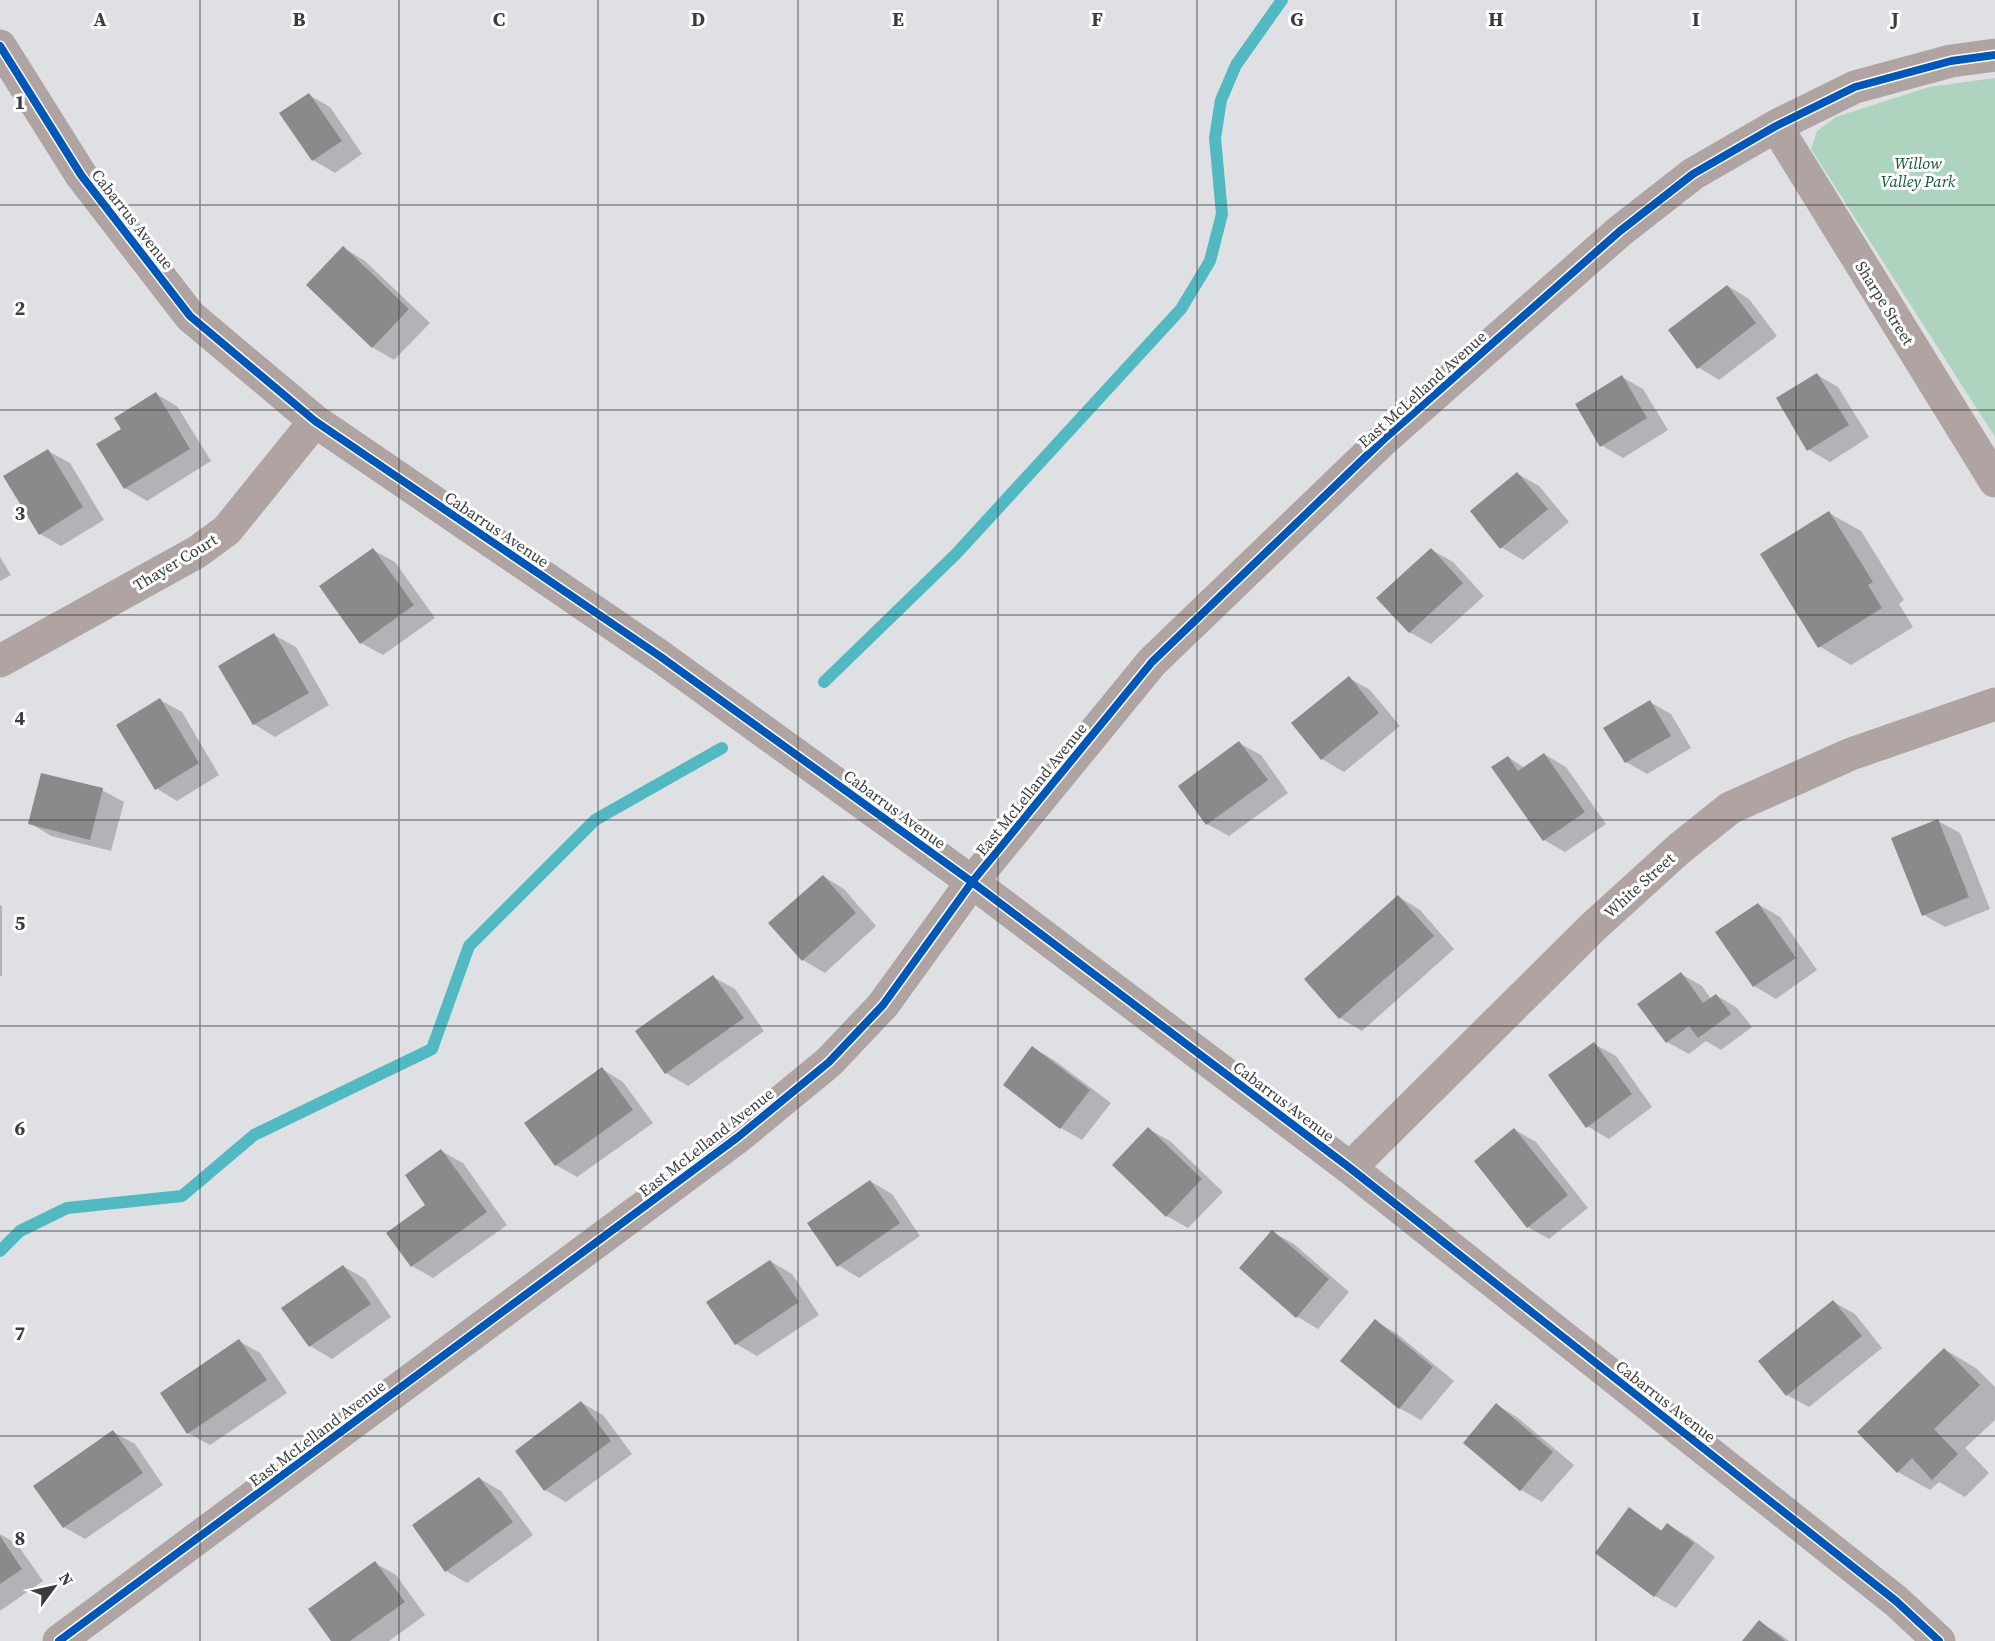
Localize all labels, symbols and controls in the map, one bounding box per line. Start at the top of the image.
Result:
text: A [93,5,107,33]
text: B [292,5,306,33]
text: C [493,5,505,33]
text: D [691,5,705,33]
text: E [892,5,904,33]
text: F [1091,5,1103,33]
text: G [1290,5,1304,33]
text: H [1488,5,1504,33]
text: I [1692,5,1700,33]
text: J [1889,5,1899,33]
text: 1 [15,88,25,116]
park label: Willow Valley Park [1881,152,1956,192]
street label: Cabarrus Avenue [87,164,179,274]
street label: Sharpe Street [1850,257,1920,350]
text: 2 [15,294,26,322]
street label: East McLelland Avenue [1353,325,1491,453]
street label: Cabarrus Avenue [440,486,554,572]
text: 3 [15,499,26,527]
street label: Thayer Court [129,528,222,596]
text: 4 [15,704,26,732]
street label: East McLelland Avenue [970,718,1092,860]
street label: Cabarrus Avenue [839,764,951,854]
street label: White Street [1599,847,1680,923]
text: 5 [15,909,26,937]
street label: Cabarrus Avenue [1229,1056,1339,1146]
street label: East McLelland Avenue [634,1082,778,1202]
text: 6 [15,1114,26,1142]
text: 7 [15,1319,26,1347]
street label: Cabarrus Avenue [1611,1355,1721,1447]
street label: East McLelland Avenue [244,1374,390,1492]
text: 8 [15,1524,25,1552]
north arrow [24,1557,84,1617]
text: N [54,1568,79,1590]

